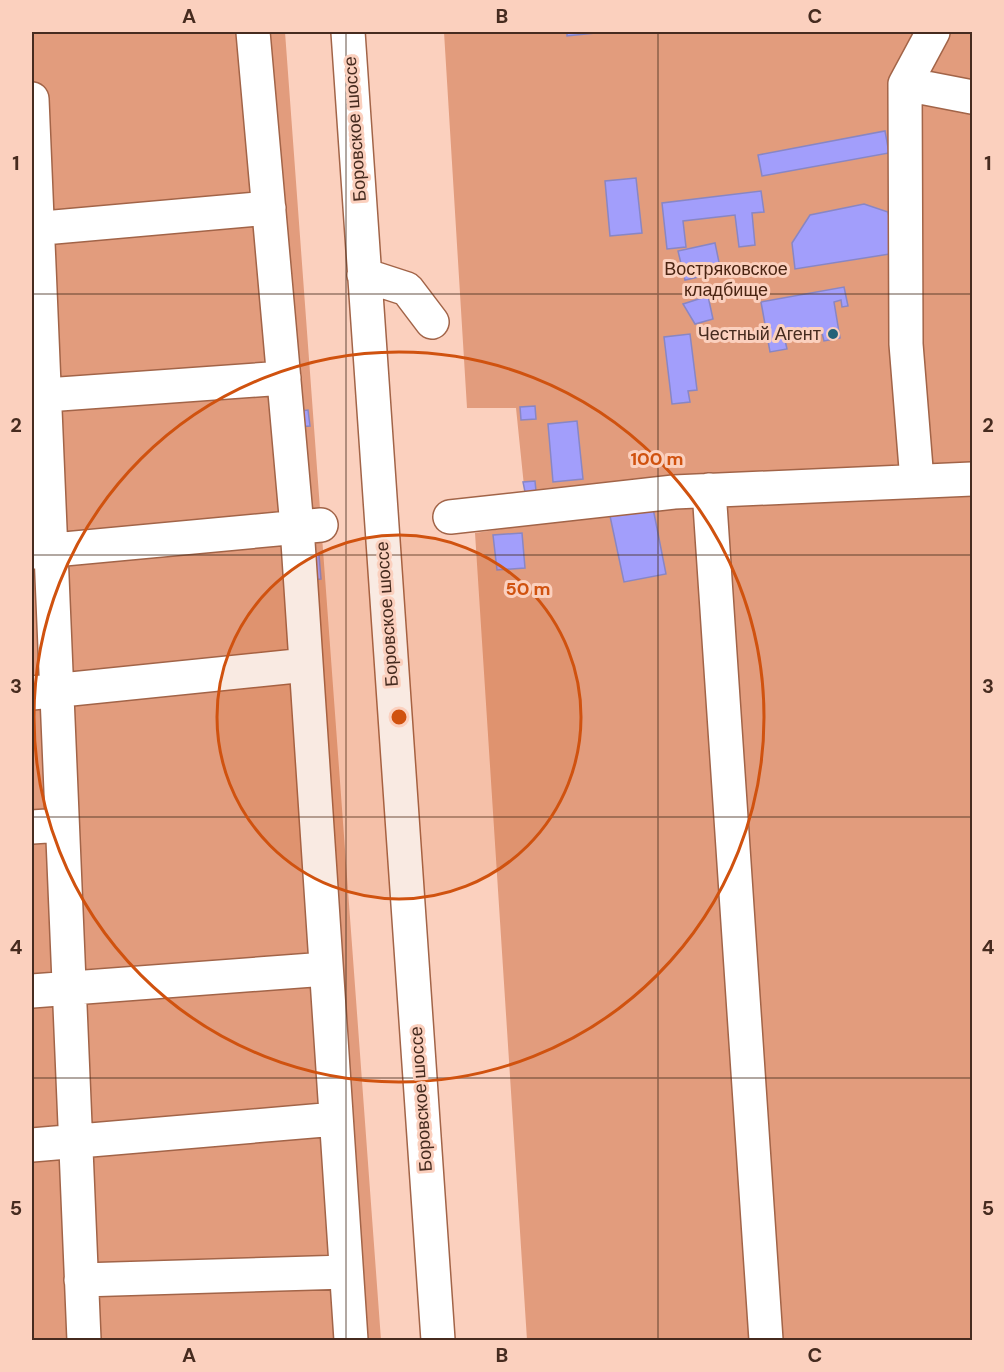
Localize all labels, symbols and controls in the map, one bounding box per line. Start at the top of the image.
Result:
text: A [182,3,196,29]
text: B [496,3,508,29]
text: C [808,3,822,29]
street label: Боровское шоссе [338,56,372,202]
text: 1 [12,150,20,176]
text: 1 [984,150,992,176]
park label: Востряковское кладбище [664,257,788,302]
place label: Честный Агент [698,322,821,346]
marker: Честный Агент [826,327,840,341]
text: 2 [10,412,22,438]
text: 2 [982,412,994,438]
text: 100 m [630,447,684,471]
street label: Боровское шоссе [370,541,404,687]
text: 50 m [505,577,551,601]
text: 3 [10,673,22,699]
text: 3 [982,673,994,699]
centre of rings [389,707,409,727]
text: 4 [10,934,23,960]
text: 4 [982,934,995,960]
street label: Боровское шоссе [404,1026,438,1172]
text: 5 [10,1195,22,1221]
text: 5 [982,1195,994,1221]
text: A [182,1342,196,1368]
text: B [496,1342,508,1368]
text: C [808,1342,822,1368]

